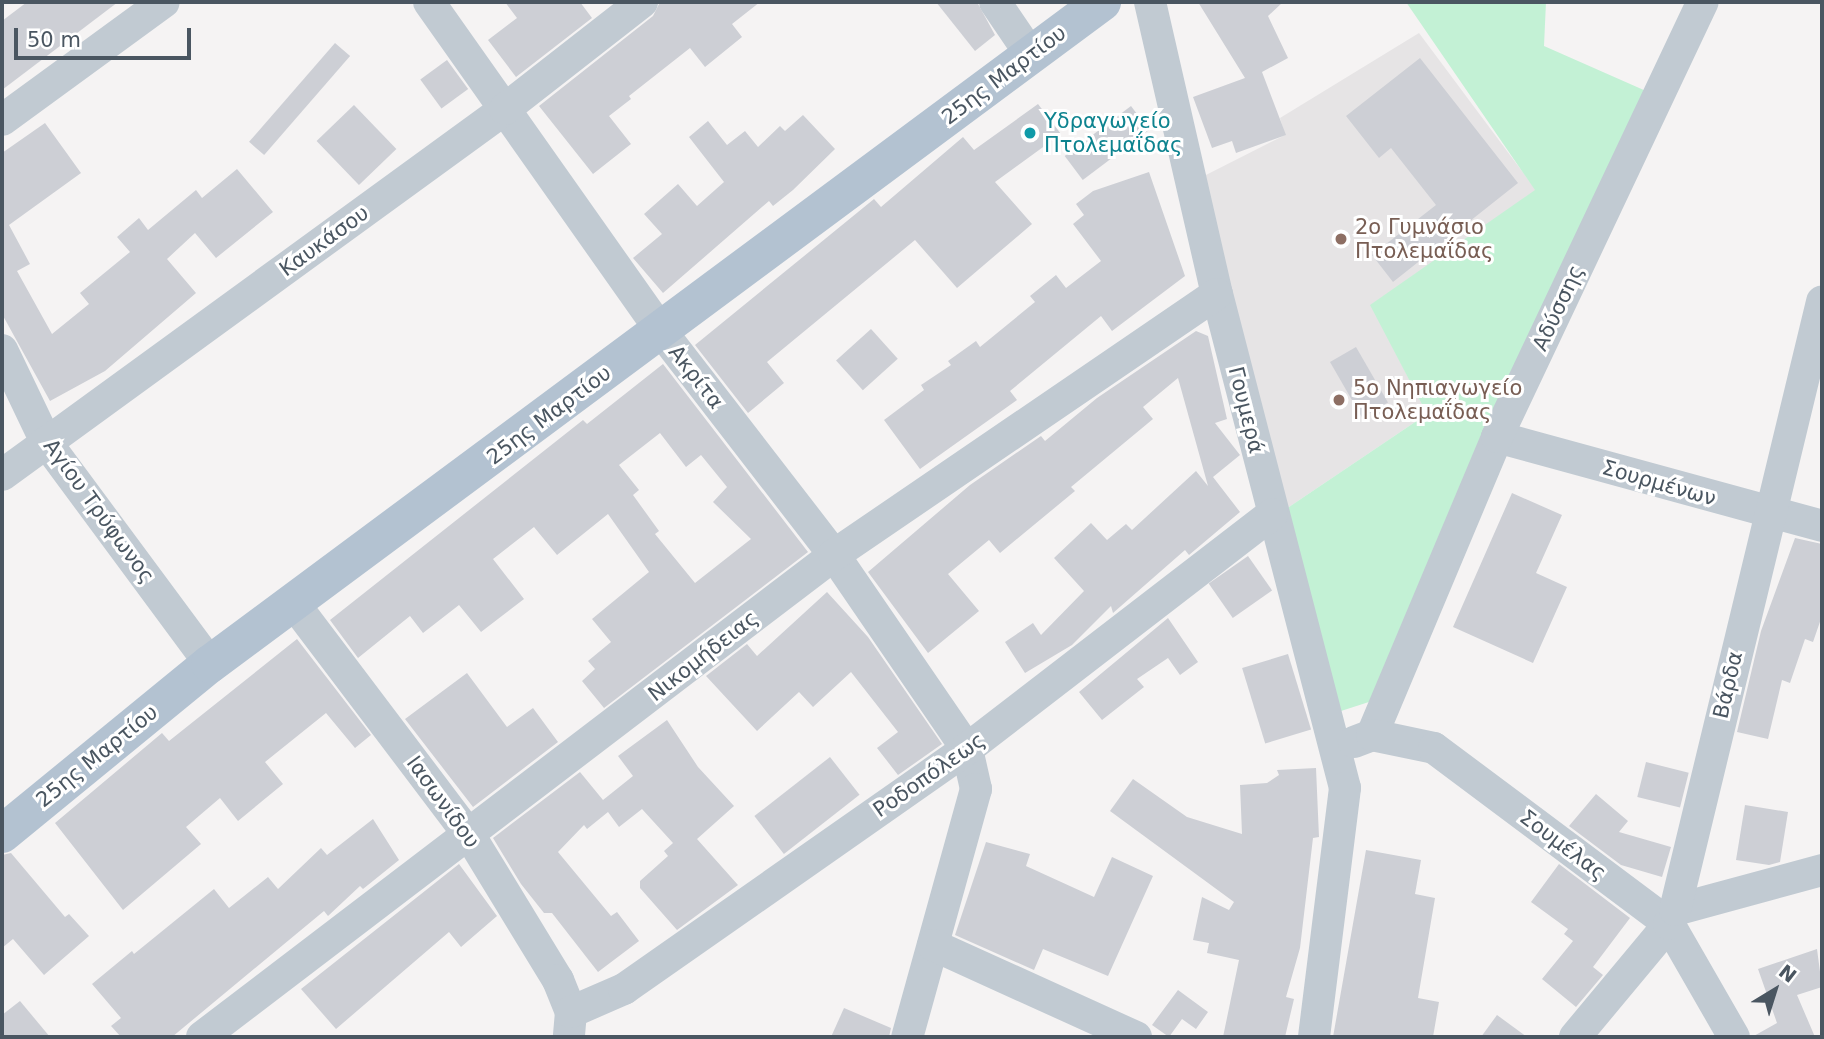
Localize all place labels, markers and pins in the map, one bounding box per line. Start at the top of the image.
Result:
place label: Υδραγωγείο Πτολεμαΐδας [1044,108,1182,158]
marker: Υδραγωγείο Πτολεμαΐδας [1022,125,1038,141]
place label: 2ο Γυμνάσιο Πτολεμαΐδας [1355,214,1493,264]
marker: 2ο Γυμνάσιο Πτολεμαΐδας [1333,231,1349,247]
place label: 5ο Νηπιαγωγείο Πτολεμαΐδας [1353,375,1522,425]
marker: 5ο Νηπιαγωγείο Πτολεμαΐδας [1331,392,1347,408]

